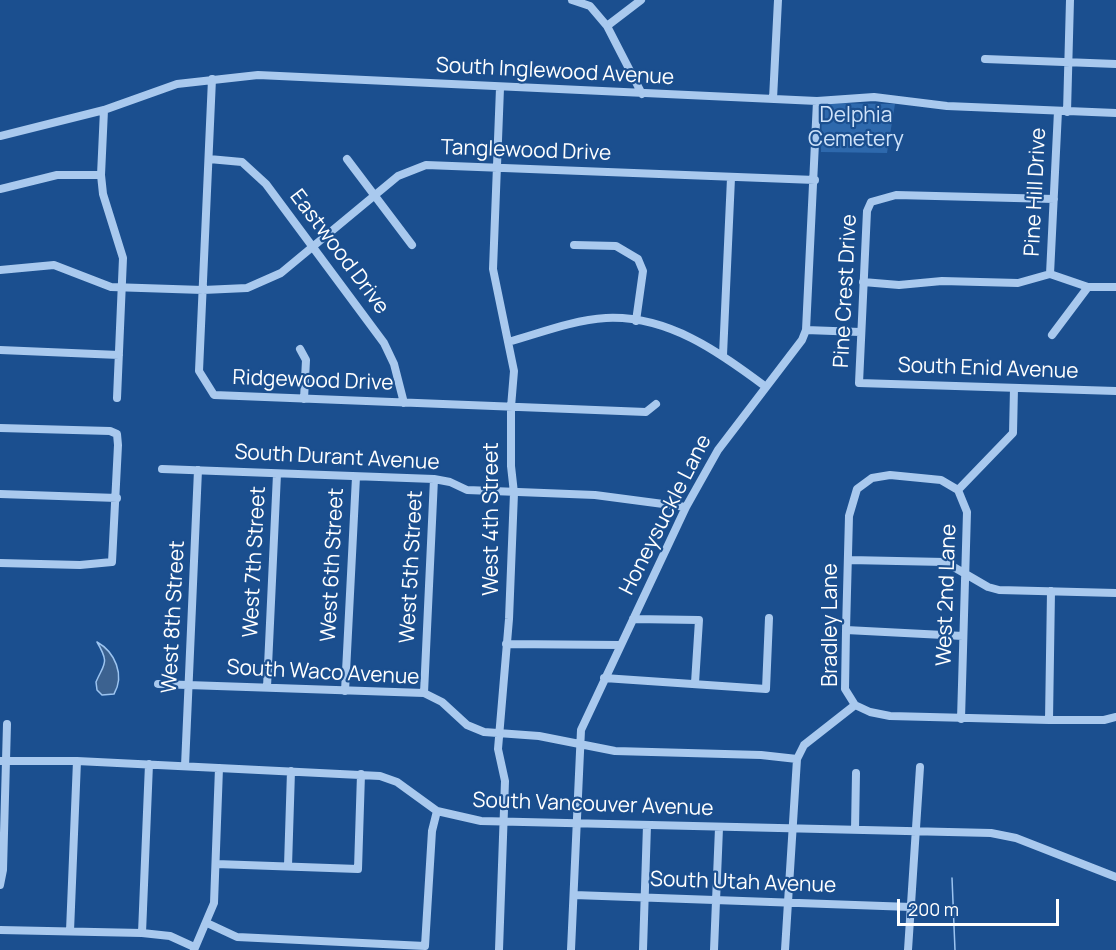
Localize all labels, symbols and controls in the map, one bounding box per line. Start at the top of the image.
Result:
street label: South Inglewood Avenue [435,53,675,91]
park label: Delphia Cemetery [808,103,904,153]
street label: Pine Hill Drive [1020,127,1052,257]
street label: Tanglewood Drive [440,135,612,167]
street label: Eastwood Drive [284,185,394,319]
street label: Pine Crest Drive [829,214,863,368]
street label: South Enid Avenue [897,353,1079,385]
street label: Ridgewood Drive [232,366,394,396]
street label: Honeysuckle Lane [615,431,717,599]
street label: South Durant Avenue [234,440,440,476]
street label: West 4th Street [479,442,505,596]
street label: West 7th Street [238,486,272,638]
street label: West 6th Street [316,487,350,643]
street label: West 5th Street [395,490,429,644]
street label: West 2nd Lane [932,523,962,667]
street label: West 8th Street [157,540,191,694]
street label: Bradley Lane [818,563,844,687]
street label: South Waco Avenue [226,655,420,691]
street label: South Vancouver Avenue [472,788,714,822]
street label: South Utah Avenue [649,867,837,899]
scale bar [900,887,1062,925]
text: 200 m [908,897,959,921]

